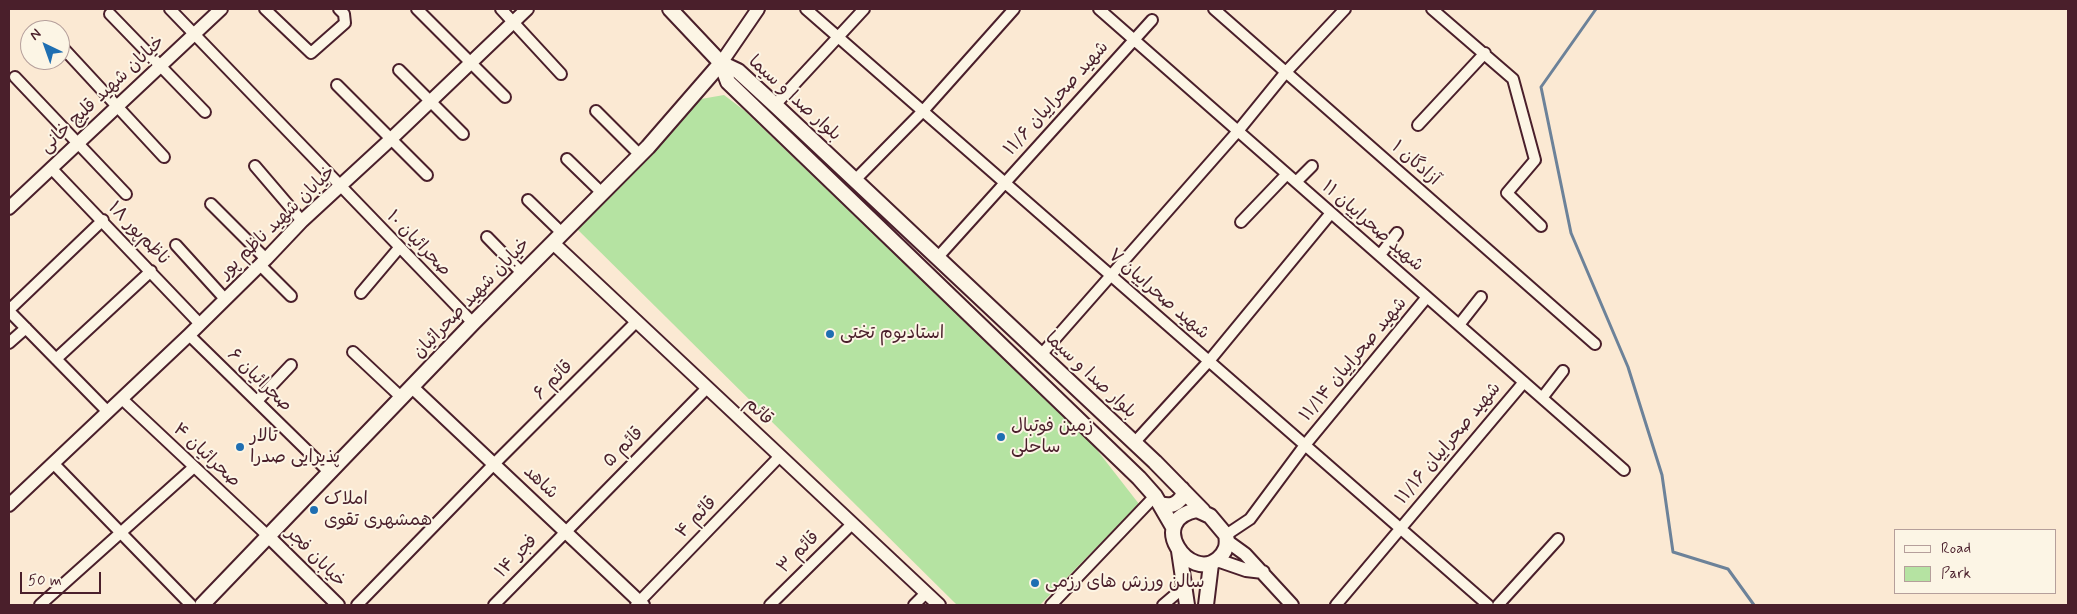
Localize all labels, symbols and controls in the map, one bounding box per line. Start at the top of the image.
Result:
north arrow [20,20,70,70]
text: N [26,25,45,44]
street label: خیابان شهید قلیچ خانی [36,32,170,158]
street label: شهید صحراییان ۱۱/۶ [1000,37,1114,161]
street label: بلوار صدا و سیما [743,52,845,146]
street label: آزادگان ۱ [1386,137,1444,191]
street label: خیابان شهید ناظم پور [215,162,341,284]
street label: شهید صحراییان ۱۱ [1317,177,1427,277]
street label: ناظم‌پور ۱۸ [103,198,173,270]
street label: صحرائیان ۱۰ [381,207,455,281]
street label: خیابان شهید صحرائیان [409,234,535,364]
street label: شهید صحراییان ۷ [1103,245,1213,345]
street label: شهید صحراییان ۱۱/۱۴ [1296,293,1412,427]
place label: استادیوم تختی [840,323,944,345]
marker: استادیوم تختی [824,328,836,340]
street label: بلوار صدا و سیما [1040,328,1140,424]
street label: صحرائیان ۶ [222,345,296,417]
street label: قائم ۶ [530,357,578,405]
street label: شهید صحراییان ۱۱/۱۶ [1392,378,1506,510]
street label: قائم [739,393,777,431]
place label: زمین فوتبال ساحلی [1011,416,1093,458]
street label: صحرائیان ۴ [168,419,244,493]
street label: قائم ۵ [599,423,649,473]
place label: تالار پذیرایی صدرا [250,426,340,468]
marker: زمین فوتبال ساحلی [995,431,1007,443]
marker: تالار پذیرایی صدرا [234,441,246,453]
street label: شاهد [518,462,562,504]
place label: املاک همشهری تقوی [324,489,432,532]
street label: قائم ۴ [672,493,722,543]
marker: املاک همشهری تقوی [308,504,320,516]
street label: خیابان فجر [280,523,350,593]
street label: قائم ۳ [773,527,825,579]
legend [1894,529,2057,594]
street label: فجر ۱۴ [491,531,543,583]
text: Road [1941,539,1971,559]
scale bar [22,562,104,594]
text: Park [1941,564,1971,584]
text: 50 m [28,571,62,591]
place label: سالن ورزش های رزمی [1045,572,1205,594]
marker: سالن ورزش های رزمی [1029,577,1041,589]

